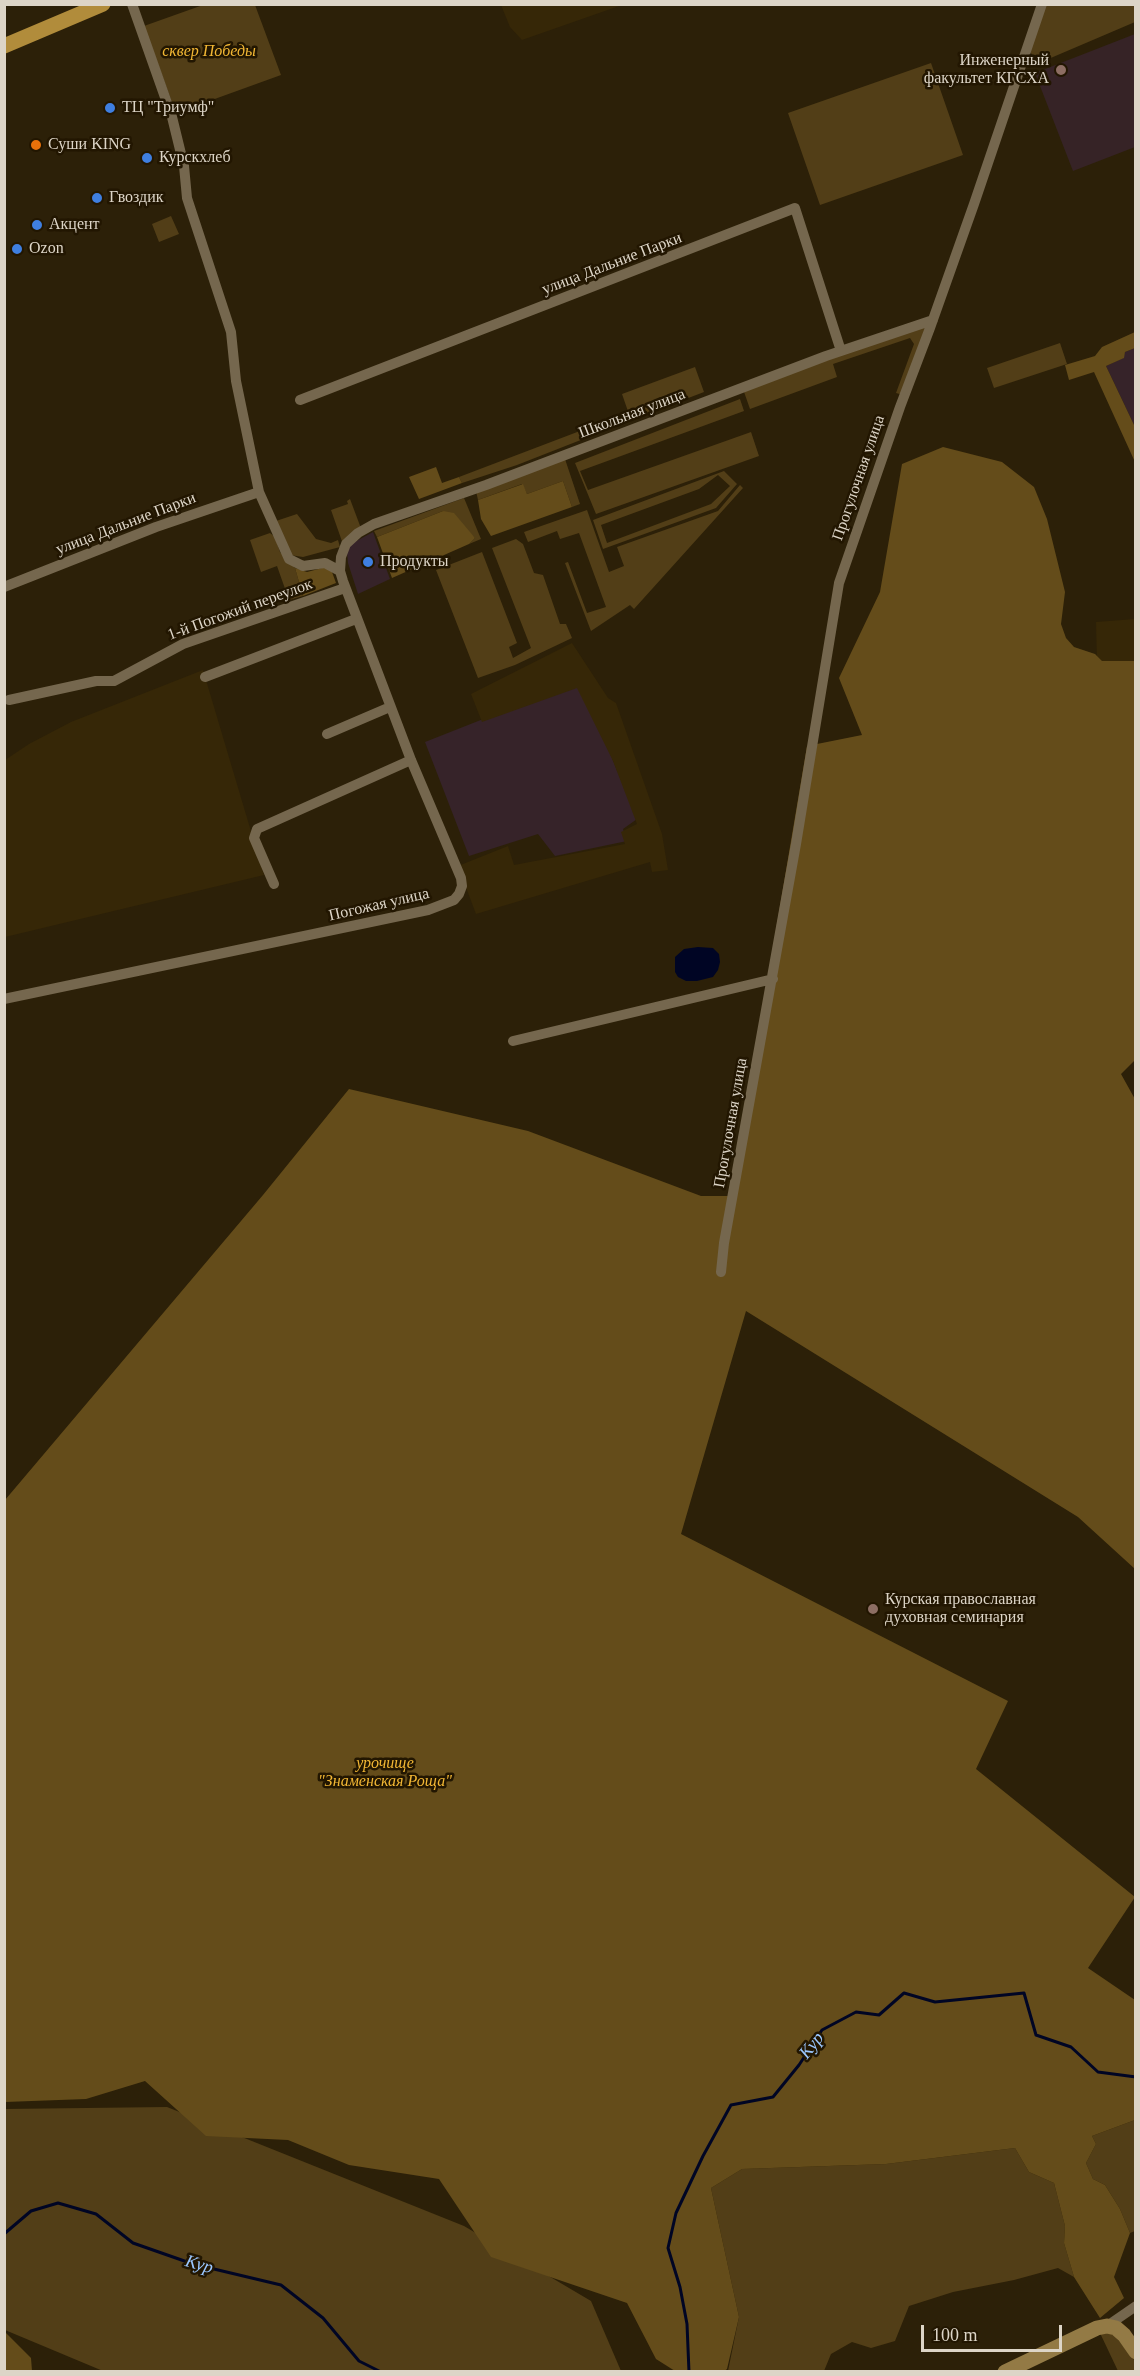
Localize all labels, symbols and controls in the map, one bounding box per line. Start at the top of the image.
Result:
park label: сквер Победы [162,42,256,62]
place label: Инженерный факультет КГСХА [924,51,1049,89]
marker: Инженерный факультет КГСХА [1054,63,1068,77]
place label: ТЦ "Триумф" [122,98,214,118]
marker: ТЦ "Триумф" [103,101,117,115]
place label: Суши KING [48,135,131,155]
marker: Суши KING [29,138,43,152]
place label: Курскхлеб [159,148,231,168]
marker: Курскхлеб [140,151,154,165]
place label: Гвоздик [109,188,164,208]
marker: Гвоздик [90,191,104,205]
place label: Акцент [49,215,100,235]
marker: Акцент [30,218,44,232]
street label: улица Дальние Парки [539,228,685,300]
place label: Ozon [29,239,64,259]
marker: Ozon [10,242,24,256]
street label: Школьная улица [576,385,688,443]
street label: Прогулочная улица [829,413,889,543]
street label: улица Дальние Парки [53,488,199,560]
place label: Продукты [380,552,449,572]
marker: Продукты [361,555,375,569]
street label: 1-й Погожий переулок [165,575,315,645]
street label: Погожая улица [327,884,431,926]
street label: Прогулочная улица [710,1057,752,1189]
place label: Курская православная духовная семинария [885,1590,1036,1628]
marker: Курская православная духовная семинария [866,1602,880,1616]
park label: урочище "Знаменская Роща" [318,1754,452,1792]
water label: Кур [795,2028,829,2064]
water label: Кур [183,2251,215,2279]
scale bar [924,2313,1065,2351]
text: 100 m [932,2325,978,2345]

